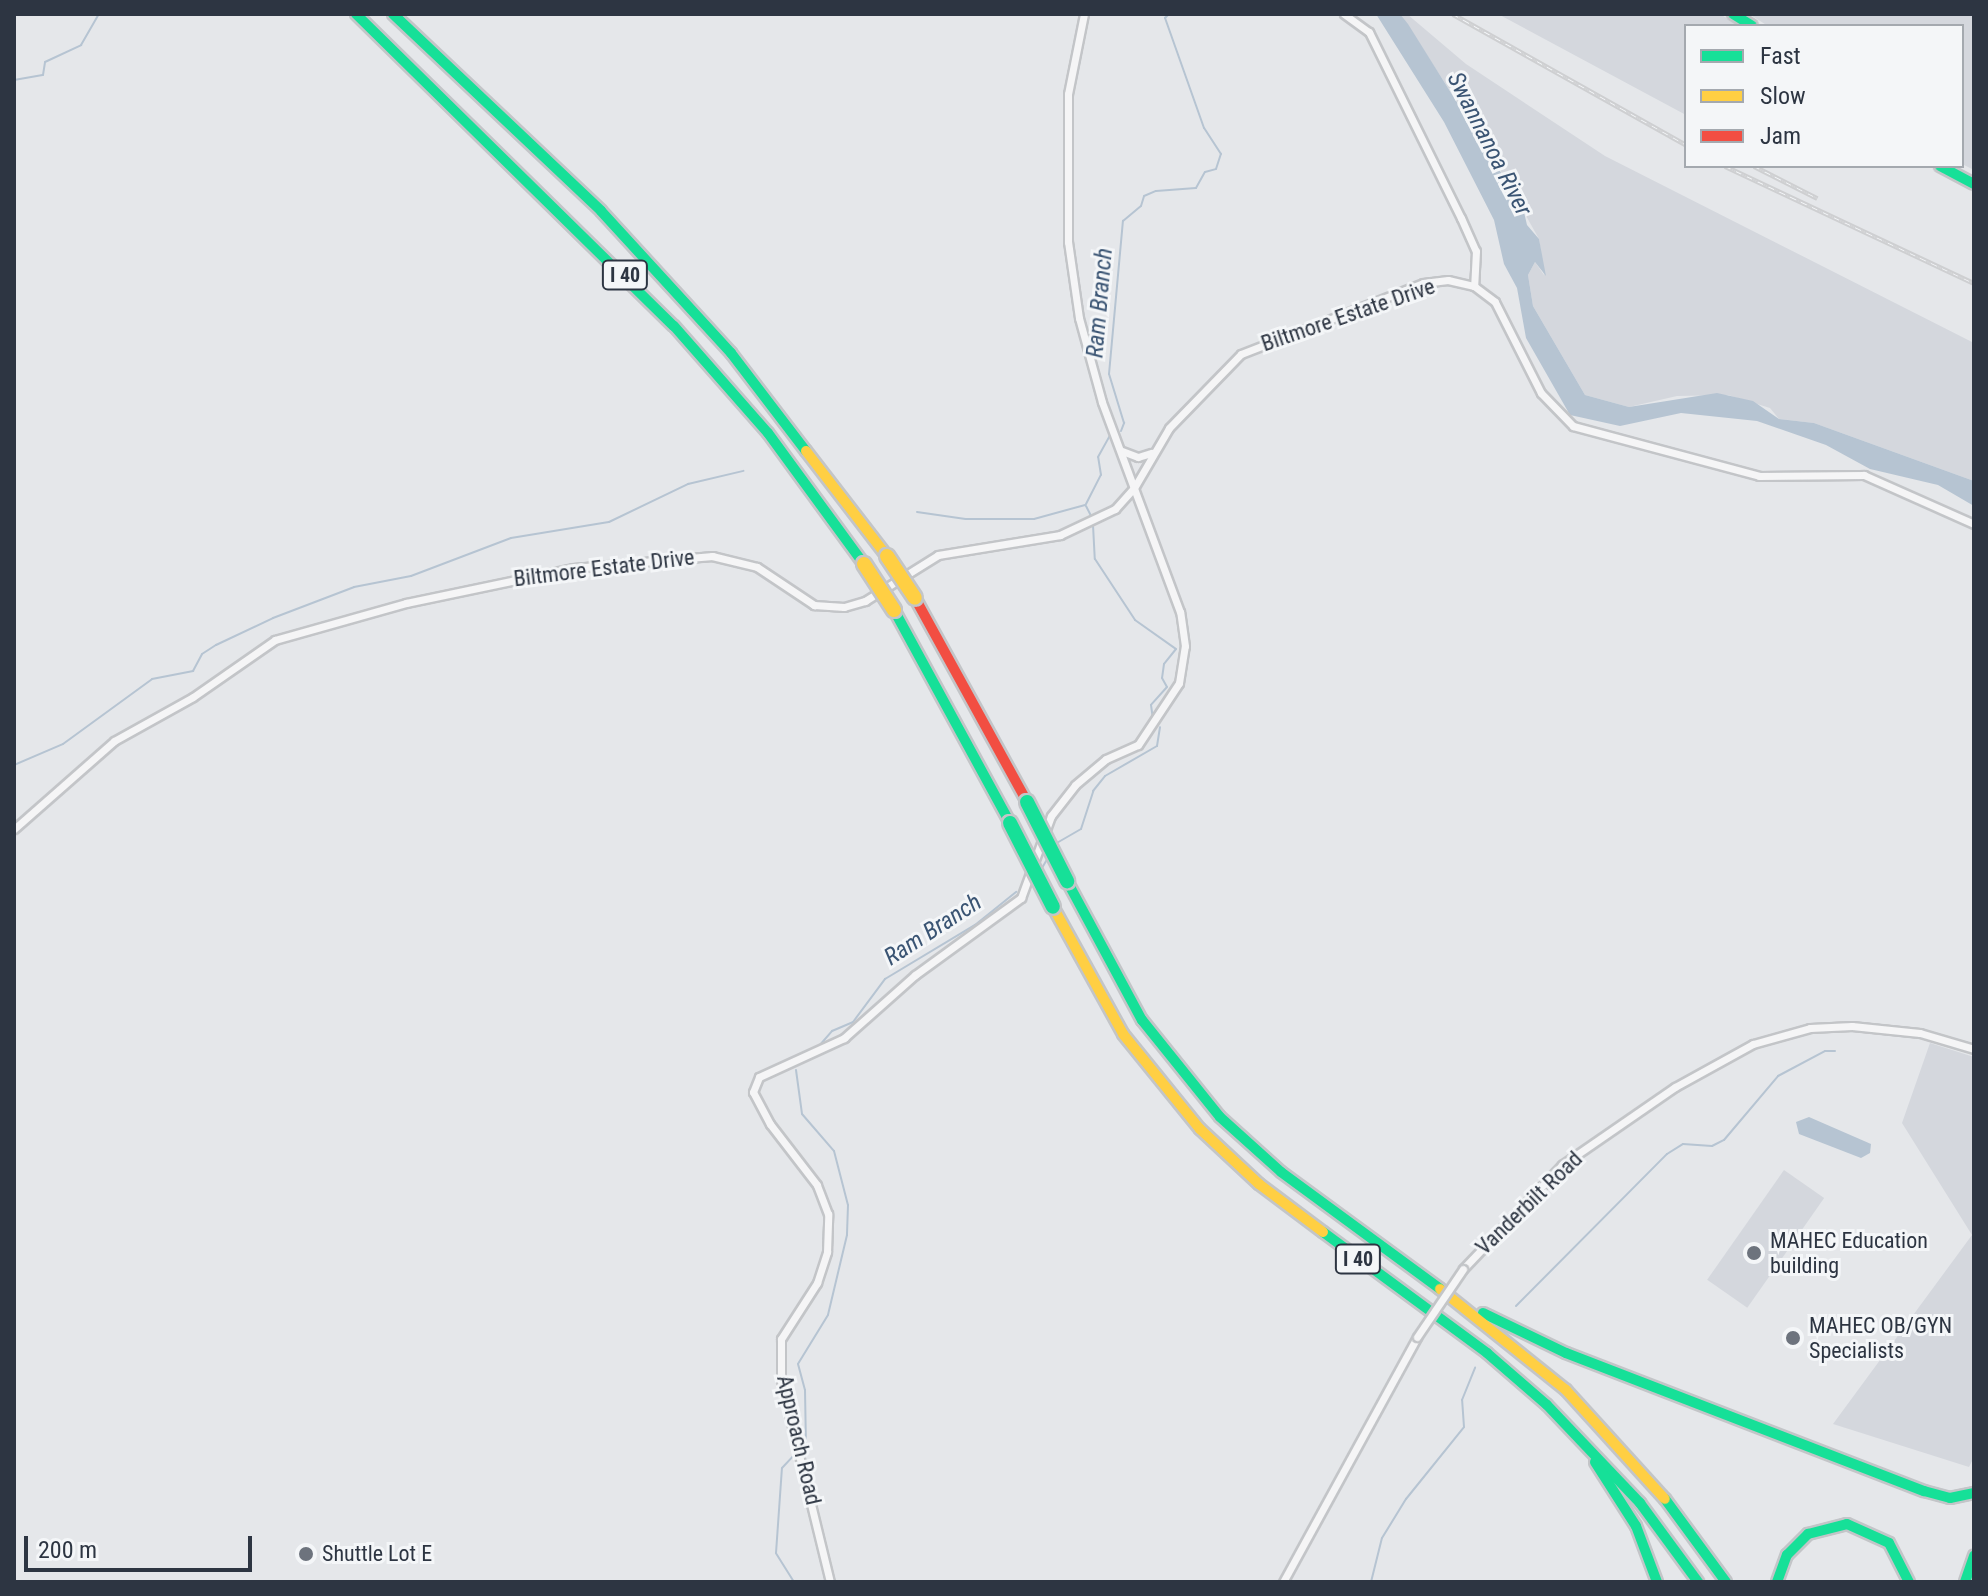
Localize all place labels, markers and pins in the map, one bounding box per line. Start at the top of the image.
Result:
place label: MAHEC Education building [1770,1227,1928,1278]
marker: MAHEC Education building [1745,1244,1763,1262]
place label: MAHEC OB/GYN Specialists [1809,1312,1952,1364]
marker: MAHEC OB/GYN Specialists [1784,1329,1802,1347]
place label: Shuttle Lot E [322,1541,432,1567]
marker: Shuttle Lot E [297,1545,315,1563]

